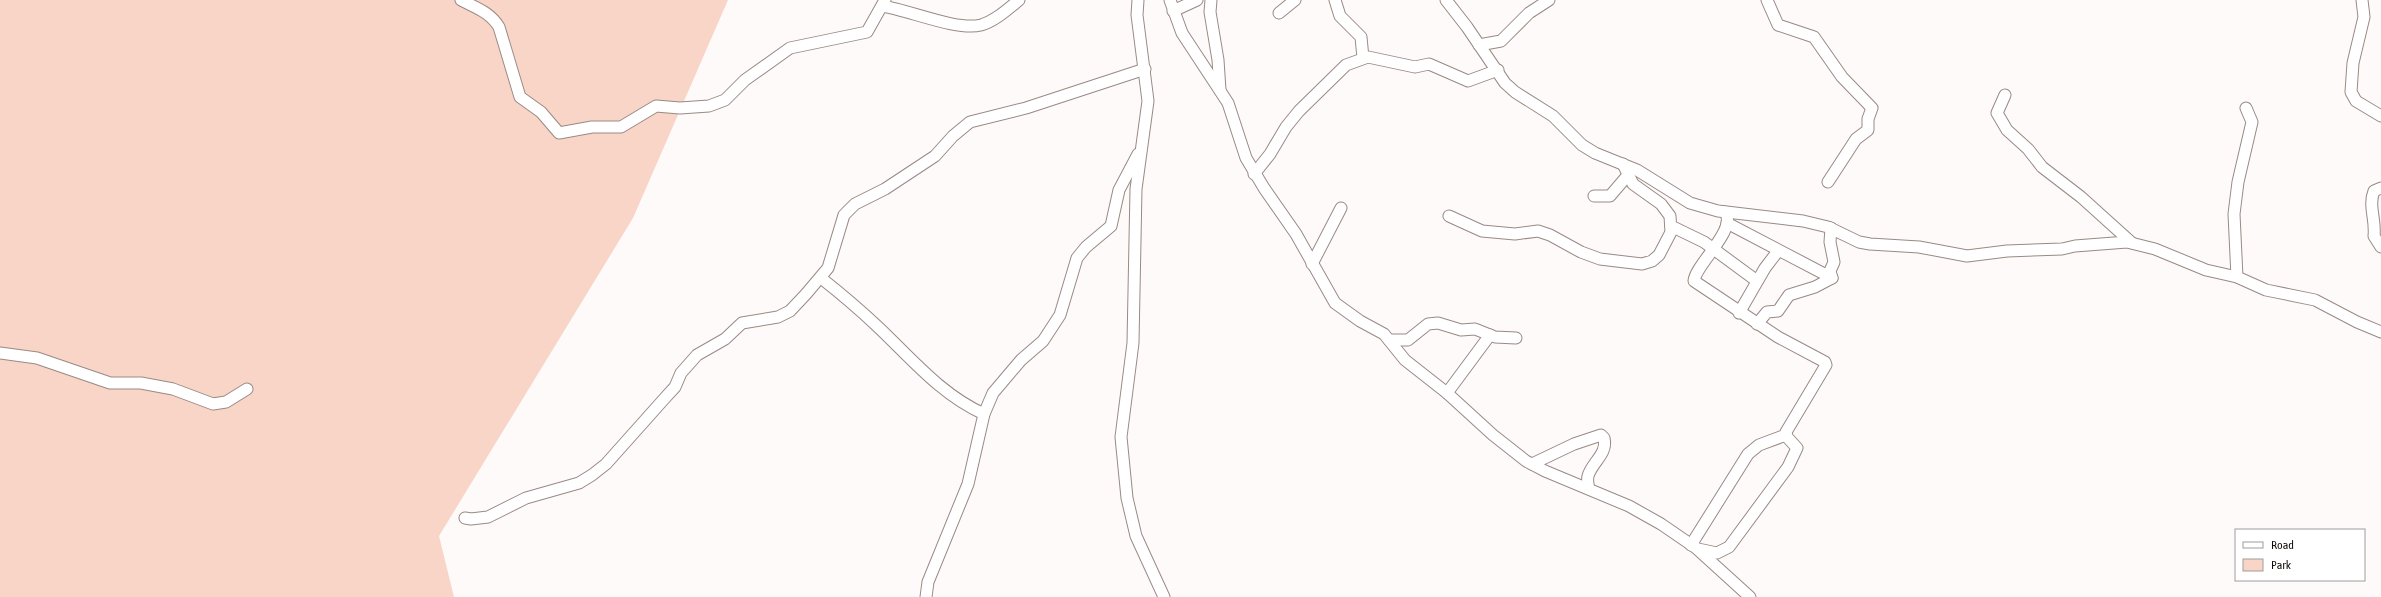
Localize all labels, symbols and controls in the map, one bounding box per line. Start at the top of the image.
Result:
legend [2235,529,2365,581]
text: Road [2271,538,2294,552]
text: Park [2271,558,2292,572]

